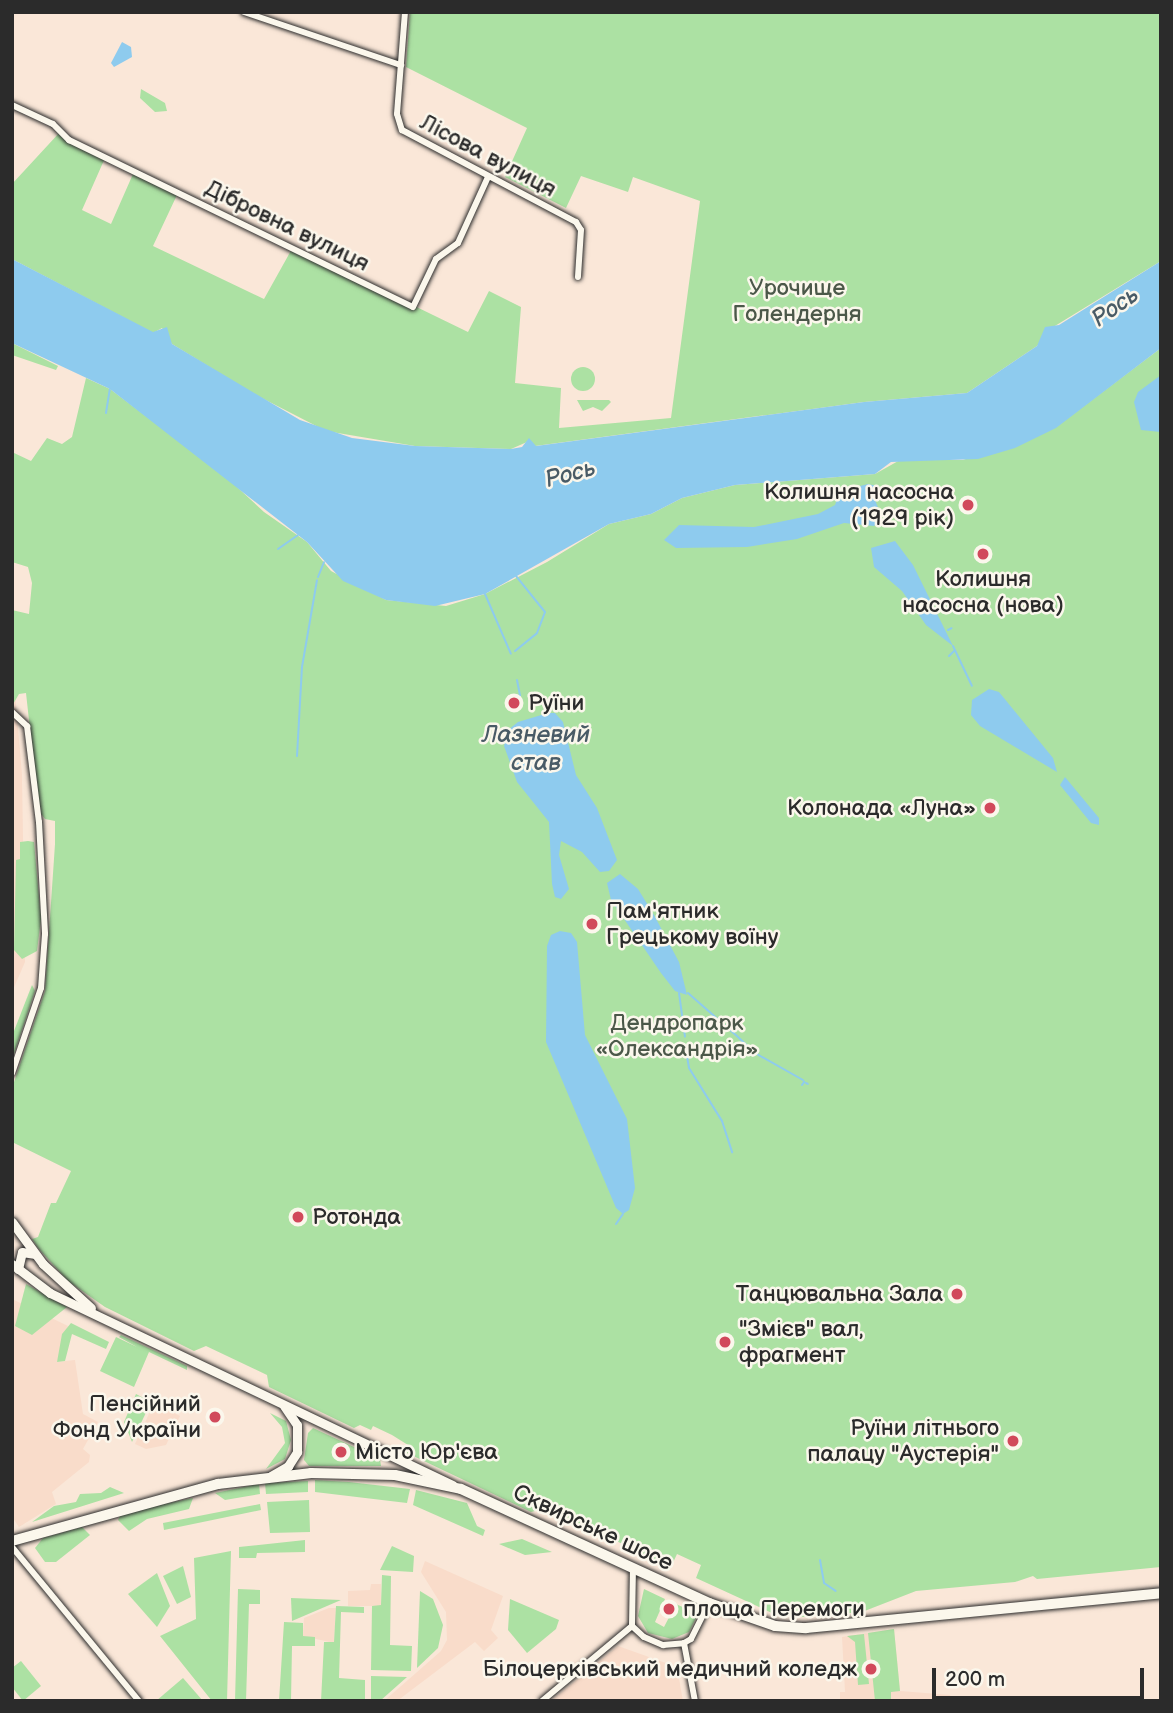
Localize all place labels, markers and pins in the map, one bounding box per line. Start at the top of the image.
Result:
place label: Колишня насосна (1929 рік) [764,478,954,532]
marker: Колишня насосна (1929 рік) [960,497,976,513]
marker: Колишня насосна (нова) [975,546,991,562]
place label: Колишня насосна (нова) [902,565,1064,619]
place label: Руїни [528,689,584,717]
marker: Руїни [506,695,522,711]
place label: Колонада «Луна» [787,794,976,822]
marker: Колонада «Луна» [982,800,998,816]
place label: Пам'ятник Грецькому воїну [606,897,778,951]
marker: Пам'ятник Грецькому воїну [584,916,600,932]
place label: Ротонда [312,1203,401,1231]
marker: Ротонда [290,1209,306,1225]
place label: Танцювальна Зала [736,1280,943,1308]
marker: Танцювальна Зала [949,1286,965,1302]
place label: "Змієв" вал, фрагмент [739,1315,864,1369]
marker: "Змієв" вал, фрагмент [717,1334,733,1350]
place label: Пенсійний Фонд України [53,1390,201,1444]
marker: Пенсійний Фонд України [207,1409,223,1425]
place label: Руїни літнього палацу "Аустерія" [807,1414,999,1468]
marker: Руїни літнього палацу "Аустерія" [1005,1433,1021,1449]
place label: Місто Юр'єва [355,1438,498,1466]
marker: Місто Юр'єва [333,1444,349,1460]
place label: площа Перемоги [683,1595,865,1623]
marker: площа Перемоги [661,1601,677,1617]
place label: Білоцерківський медичний коледж [483,1655,857,1683]
marker: Білоцерківський медичний коледж [863,1661,879,1677]

